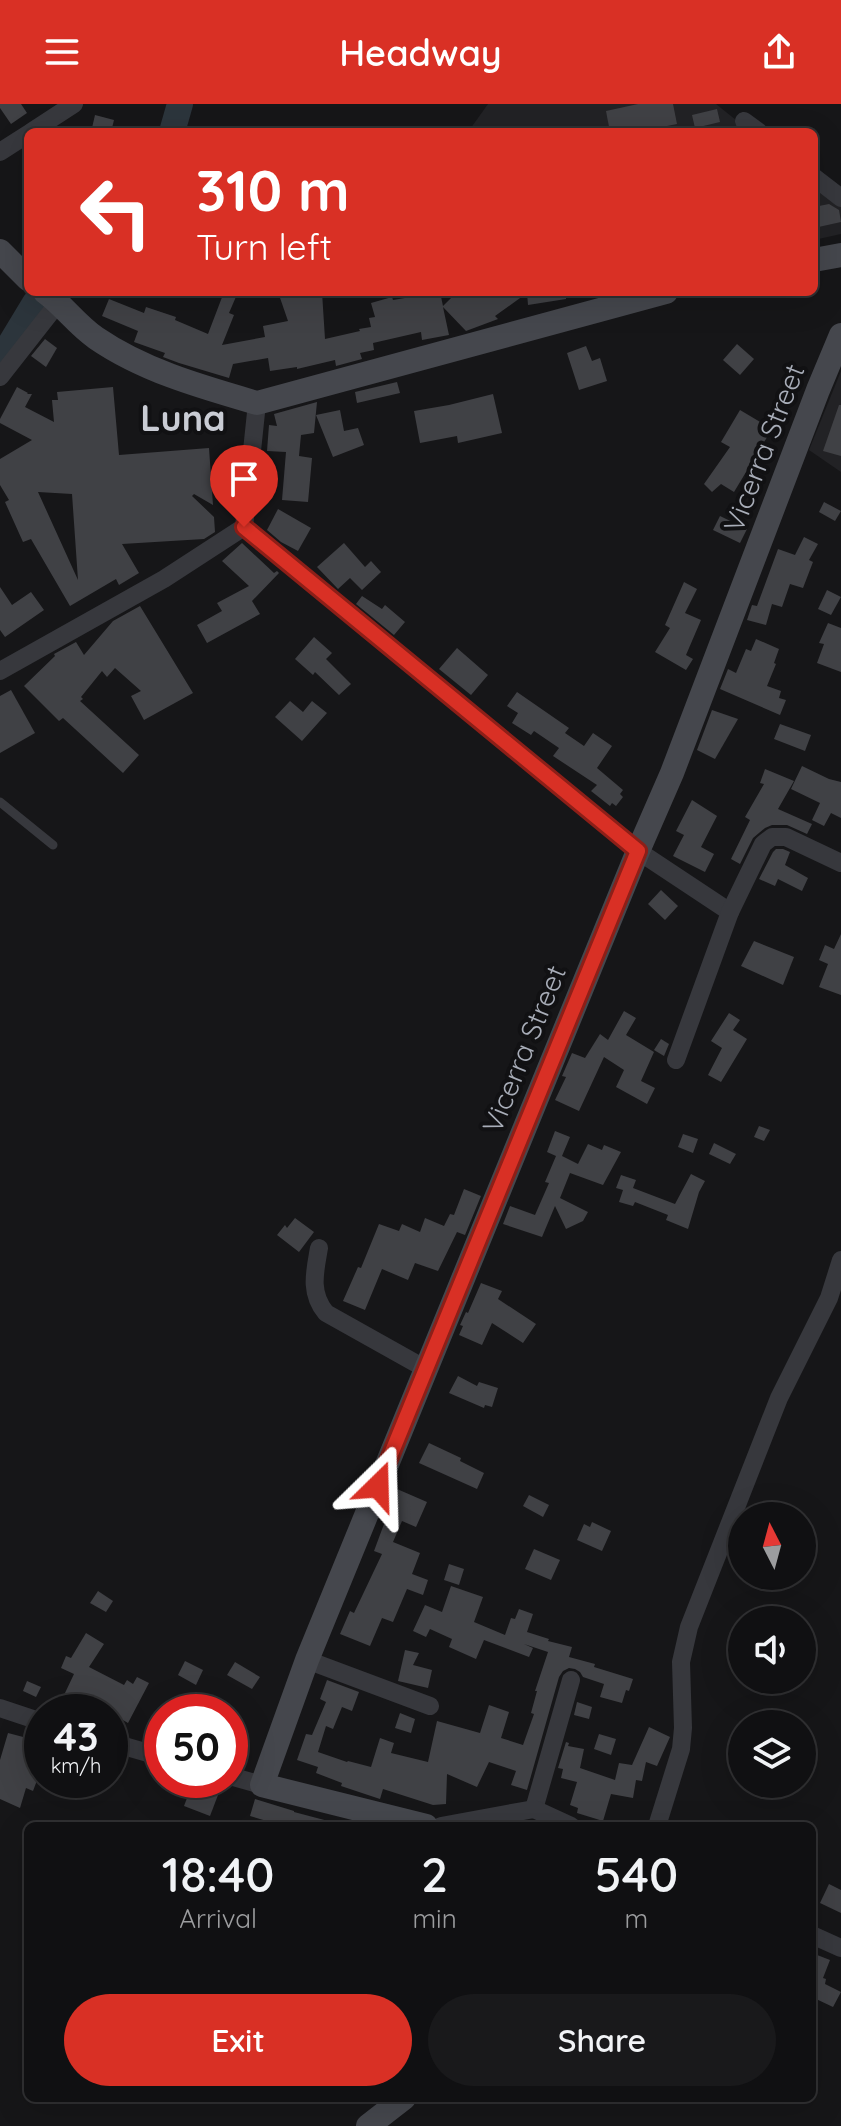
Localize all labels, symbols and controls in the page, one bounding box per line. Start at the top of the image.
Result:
icon: menu [40,30,84,74]
text: Headway [339,30,502,75]
icon: share [757,30,801,74]
text: 310 m [196,155,350,225]
icon: left [64,160,168,264]
text: Turn left [196,224,332,269]
street label: Vicerra Street [715,359,812,537]
district label: Luna [140,395,226,440]
pin [210,445,278,527]
icon: arrive [222,457,266,501]
street label: Vicerra Street [474,960,573,1138]
position arrow [336,1444,420,1528]
north arrow [728,1502,816,1590]
map controls [728,1502,816,1798]
button: sound [728,1606,816,1694]
speed limit sign: 50 [144,1694,248,1798]
button: layers [728,1710,816,1798]
text: 43 [54,1711,99,1761]
text: km/h [51,1753,101,1778]
text: 18:40 [162,1844,275,1904]
text: 2 [421,1844,448,1904]
text: 540 [595,1844,678,1904]
text: Arrival [179,1902,257,1935]
text: min [412,1902,457,1935]
text: m [624,1902,648,1935]
button: Exit [64,1994,412,2086]
button: Share [428,1994,776,2086]

